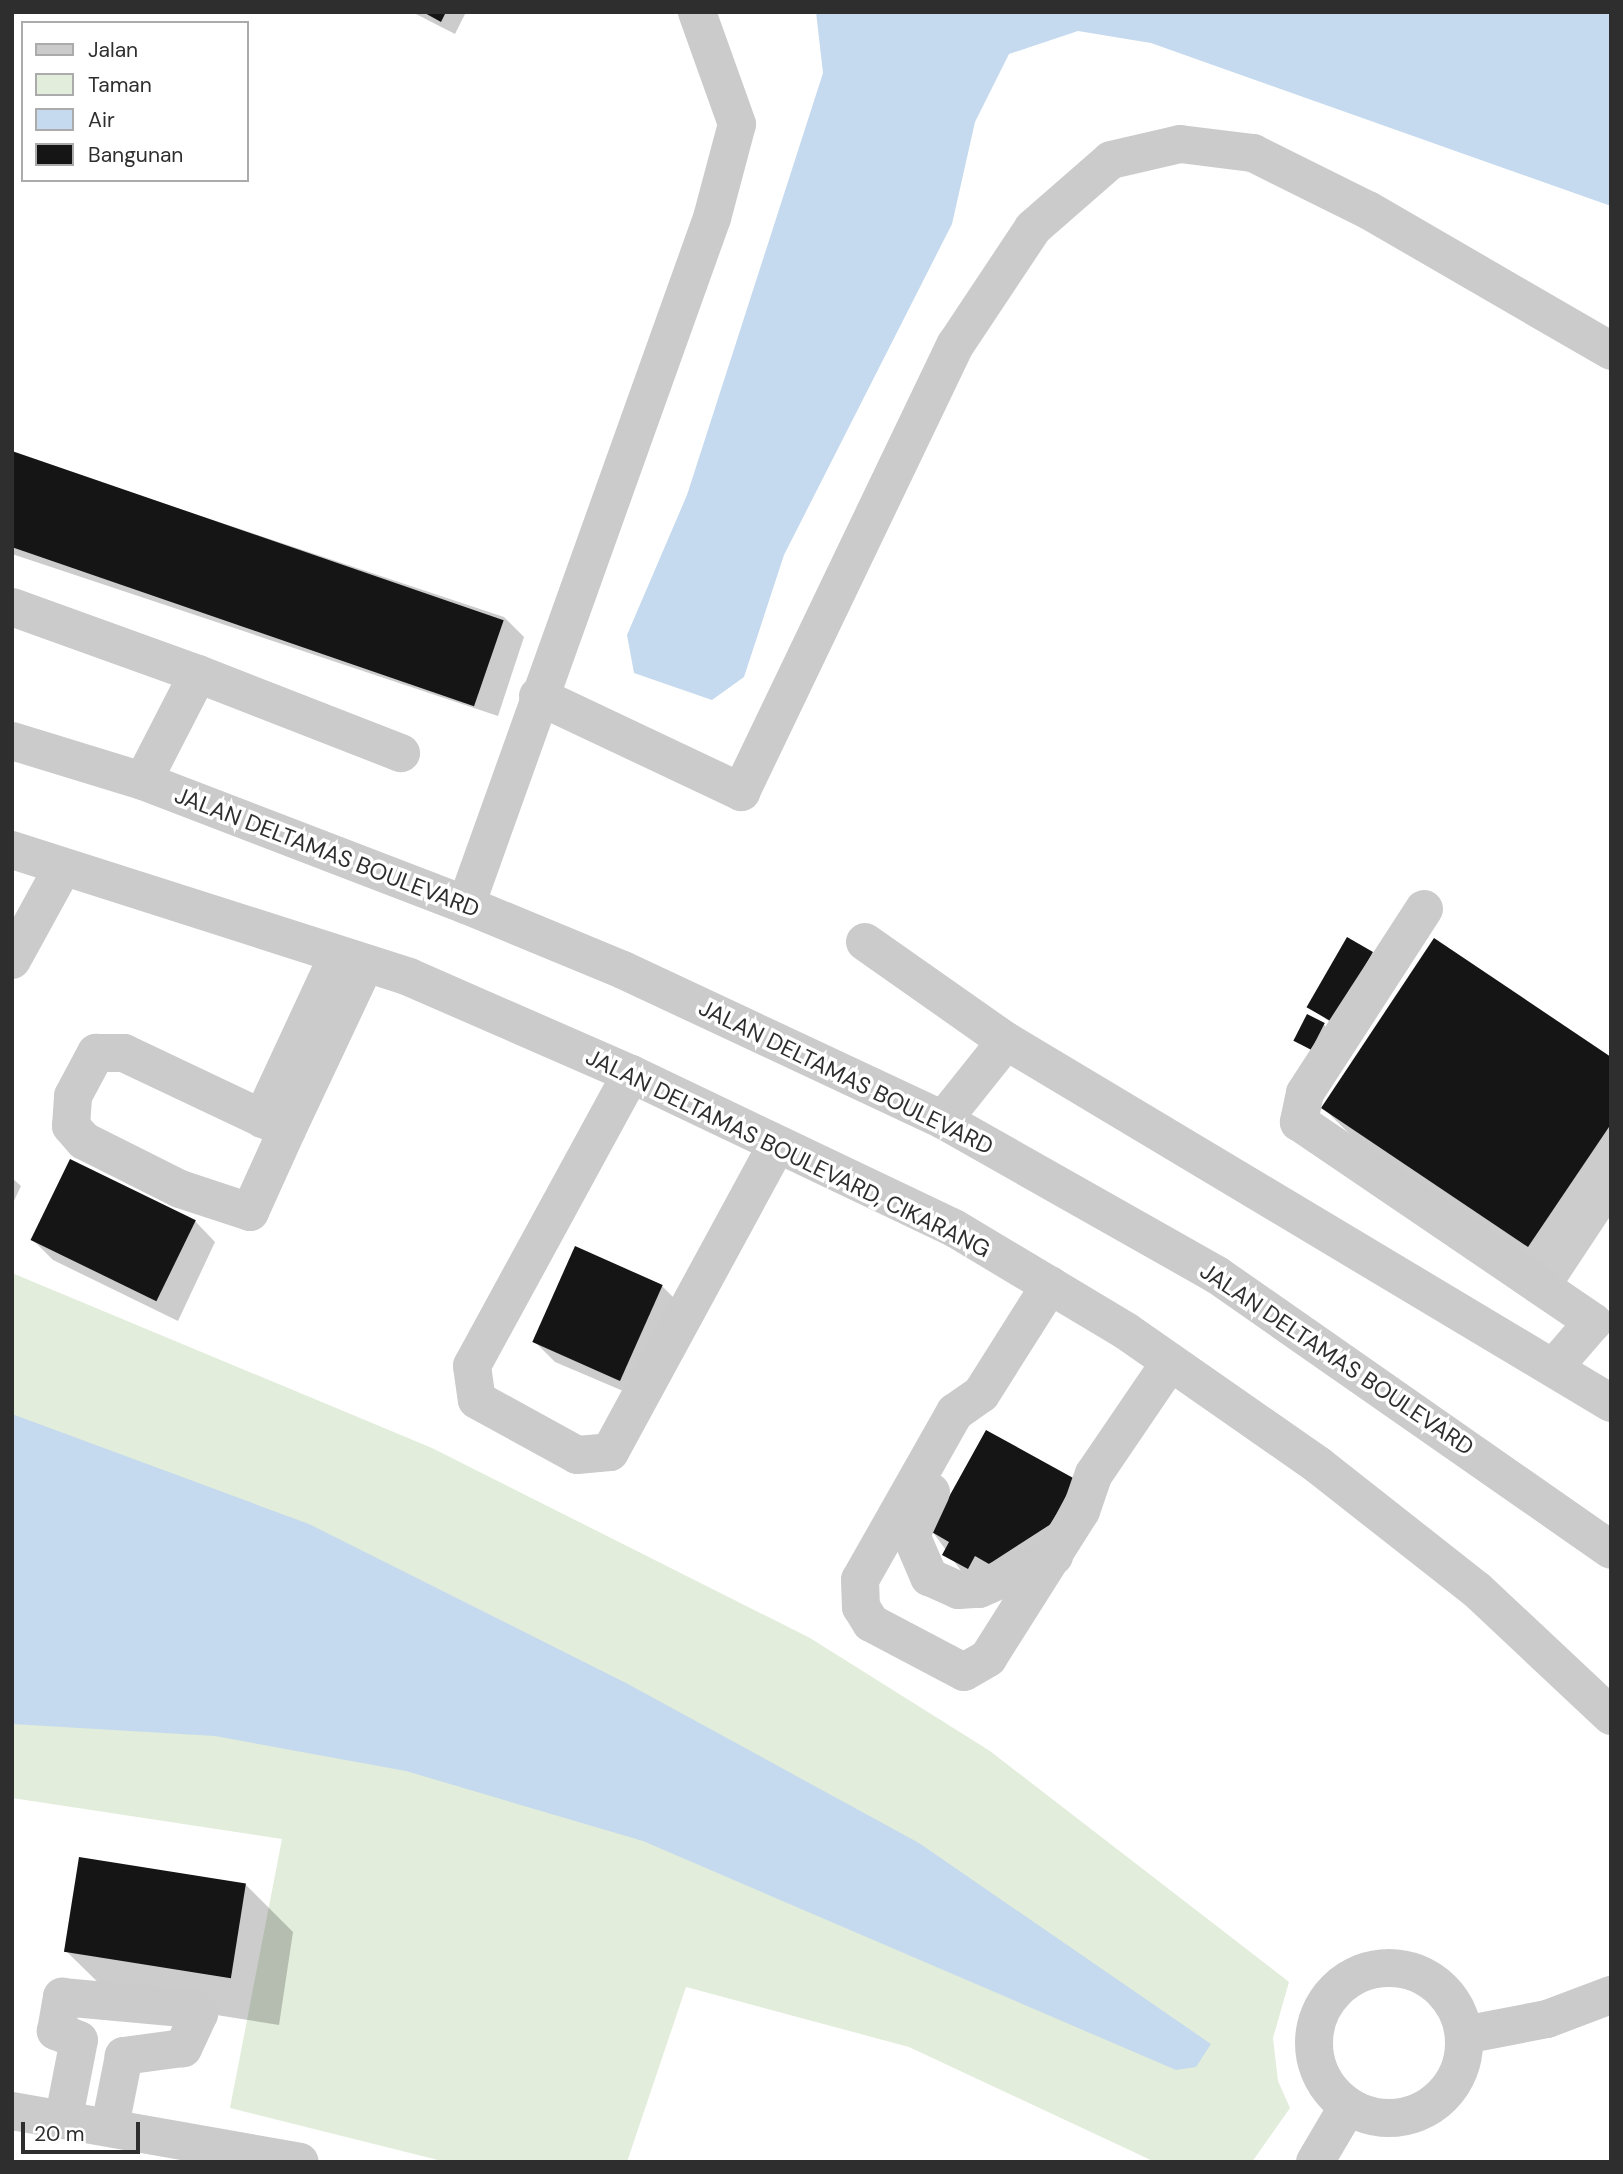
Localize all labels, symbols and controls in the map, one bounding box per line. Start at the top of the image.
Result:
legend [21,21,248,182]
text: Jalan [88,36,138,64]
text: Taman [88,71,152,99]
text: Air [88,106,115,134]
text: Bangunan [88,141,183,169]
street label: JALAN DELTAMAS BOULEVARD [171,781,483,923]
street label: JALAN DELTAMAS BOULEVARD [694,994,998,1160]
street label: JALAN DELTAMAS BOULEVARD, CIKARANG [581,1043,995,1263]
street label: JALAN DELTAMAS BOULEVARD [1195,1257,1479,1461]
scale bar [24,2108,144,2152]
text: 20 m [34,2120,85,2148]

